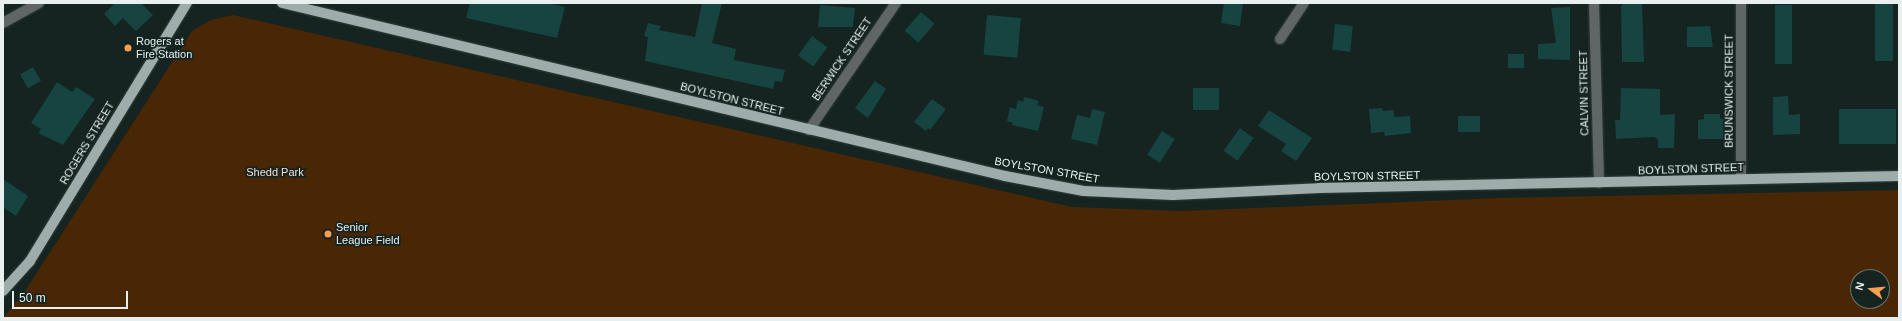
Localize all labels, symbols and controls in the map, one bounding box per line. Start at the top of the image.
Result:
street label: BERWICK STREET [809,15,875,103]
street label: BRUNSWICK STREET [1722,34,1736,148]
place label: Rogers at Fire Station [136,35,192,61]
marker: Rogers at Fire Station [123,43,133,53]
street label: CALVIN STREET [1577,50,1591,136]
street label: BOYLSTON STREET [679,80,785,118]
street label: ROGERS STREET [57,99,117,187]
street label: BOYLSTON STREET [994,154,1100,186]
street label: BOYLSTON STREET [1638,161,1744,177]
park label: Shedd Park [246,165,304,179]
street label: BOYLSTON STREET [1314,168,1420,184]
place label: Senior League Field [336,221,400,247]
marker: Senior League Field [323,229,333,239]
north arrow [1850,269,1890,309]
text: N [1853,280,1866,291]
scale bar [14,283,130,309]
text: 50 m [19,291,46,305]

